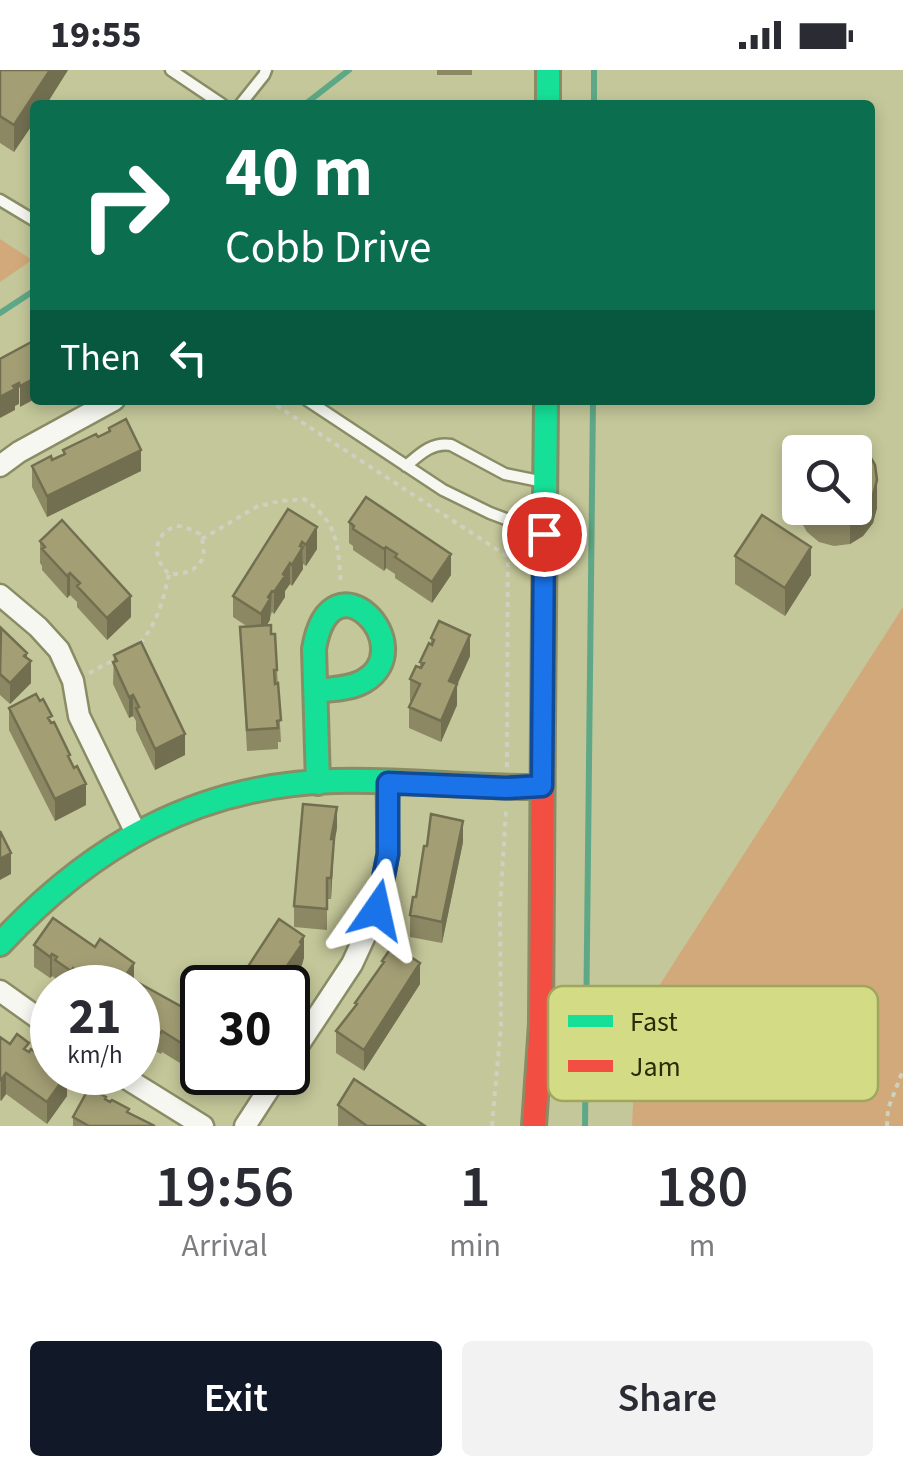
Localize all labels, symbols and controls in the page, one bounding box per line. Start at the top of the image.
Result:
text: 19:55 [50,8,142,62]
text: 40 m [225,123,373,223]
icon: right [60,140,190,270]
text: Cobb Drive [225,216,431,280]
icon: left [161,330,216,385]
text: Then [60,331,141,385]
map controls [782,435,872,525]
button: search [782,435,872,525]
pin [502,492,587,577]
icon: arrive [517,507,572,562]
position arrow [325,858,429,962]
speed limit sign: 30 [180,965,310,1095]
text: 21 [69,982,121,1053]
legend [548,986,878,1101]
text: Fast [630,1002,678,1042]
text: km/h [67,1037,123,1073]
text: Jam [630,1047,681,1087]
text: 19:56 [155,1145,294,1230]
text: 1 [460,1145,491,1230]
text: 180 [656,1145,748,1230]
text: Arrival [182,1223,268,1269]
text: min [449,1223,501,1269]
text: m [689,1223,715,1269]
button: Exit [30,1341,442,1456]
button: Share [462,1341,873,1456]

